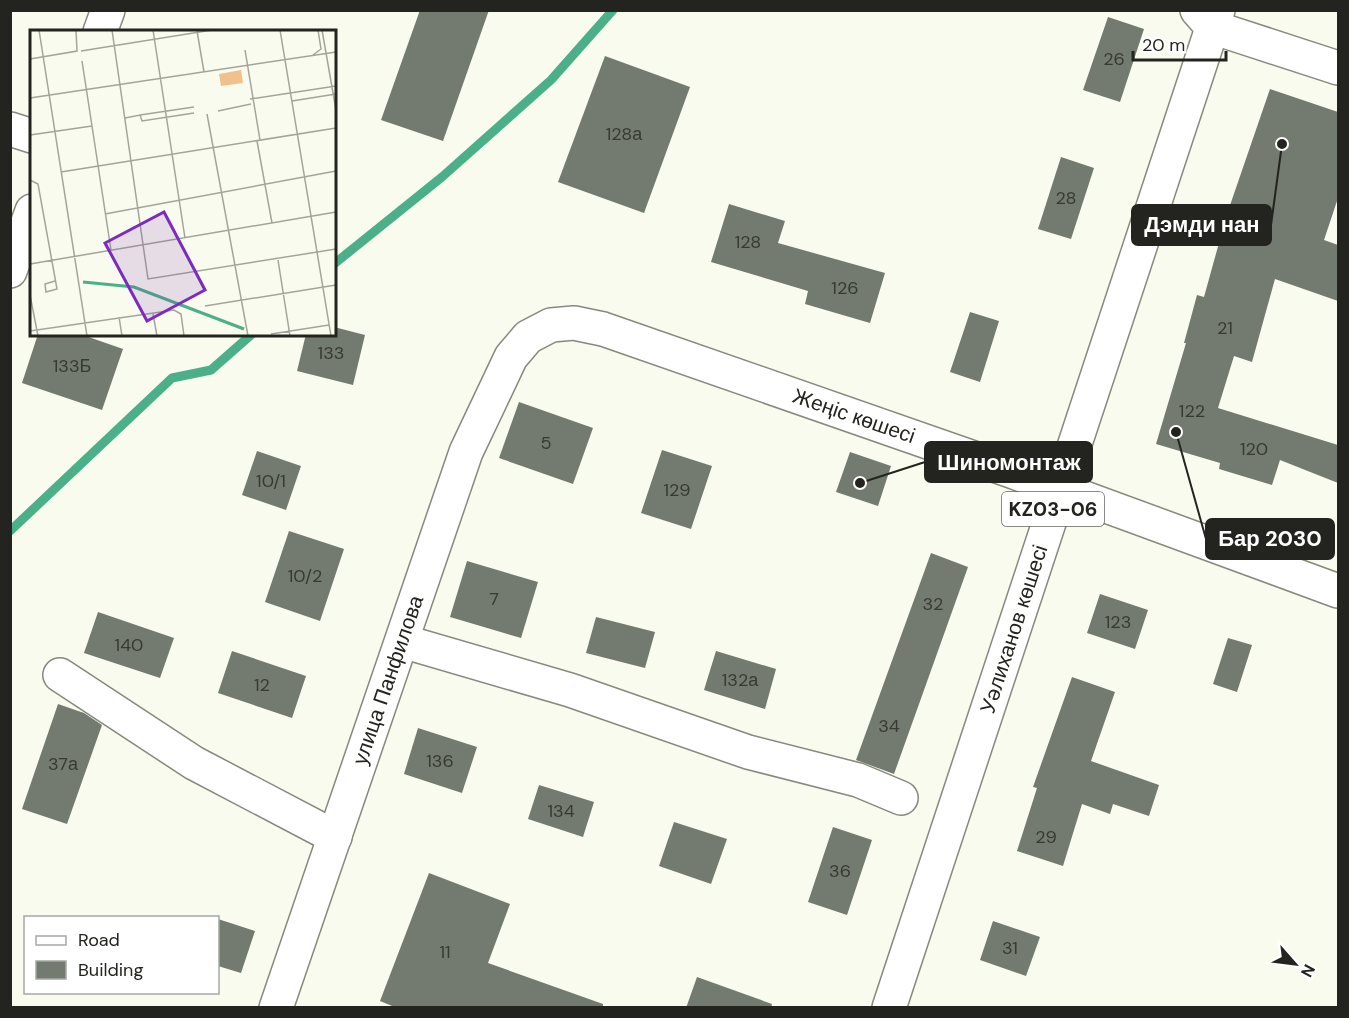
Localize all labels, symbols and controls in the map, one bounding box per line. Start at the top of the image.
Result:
scale bar [1133,24,1226,62]
inset map [30,30,336,336]
text: 20 m [1142,33,1185,57]
house number: 26 [1103,47,1125,71]
house number: 128а [606,122,643,146]
house number: 28 [1055,186,1077,210]
callout: Дэмди нан [1132,205,1271,245]
text: Дэмди нан [1144,210,1260,239]
house number: 128 [735,230,761,254]
house number: 126 [831,276,859,300]
house number: 21 [1217,316,1233,340]
house number: 133 [318,341,344,365]
house number: 133Б [53,354,91,378]
street label: Жеңіс көшесі [789,382,919,450]
house number: 122 [1179,399,1205,423]
house number: 5 [541,431,551,455]
house number: 120 [1240,437,1268,461]
callout: Шиномонтаж [925,442,1092,482]
text: Шиномонтаж [937,448,1081,477]
house number: 10/1 [256,469,286,493]
house number: 129 [663,478,691,502]
road number: KZ03-06 [1002,492,1104,526]
callout: Бар 2030 [1206,519,1334,559]
text: Бар 2030 [1218,524,1322,553]
street label: Уәлиханов көшесі [974,541,1054,717]
house number: 10/2 [288,564,322,588]
house number: 7 [489,587,499,611]
street label: улица Панфилова [346,591,430,768]
house number: 32 [922,592,944,616]
house number: 123 [1105,610,1131,634]
house number: 140 [115,633,143,657]
house number: 132а [722,668,759,692]
house number: 12 [254,673,270,697]
house number: 34 [878,714,900,738]
house number: 136 [426,749,454,773]
house number: 37а [48,752,79,776]
house number: 134 [547,799,575,823]
house number: 29 [1035,825,1057,849]
house number: 36 [829,859,851,883]
legend [24,916,219,994]
text: Road [78,928,120,952]
north arrow [1265,934,1325,994]
house number: 31 [1002,936,1018,960]
house number: 11 [439,940,451,964]
text: Building [78,958,143,982]
text: N [1296,961,1320,981]

